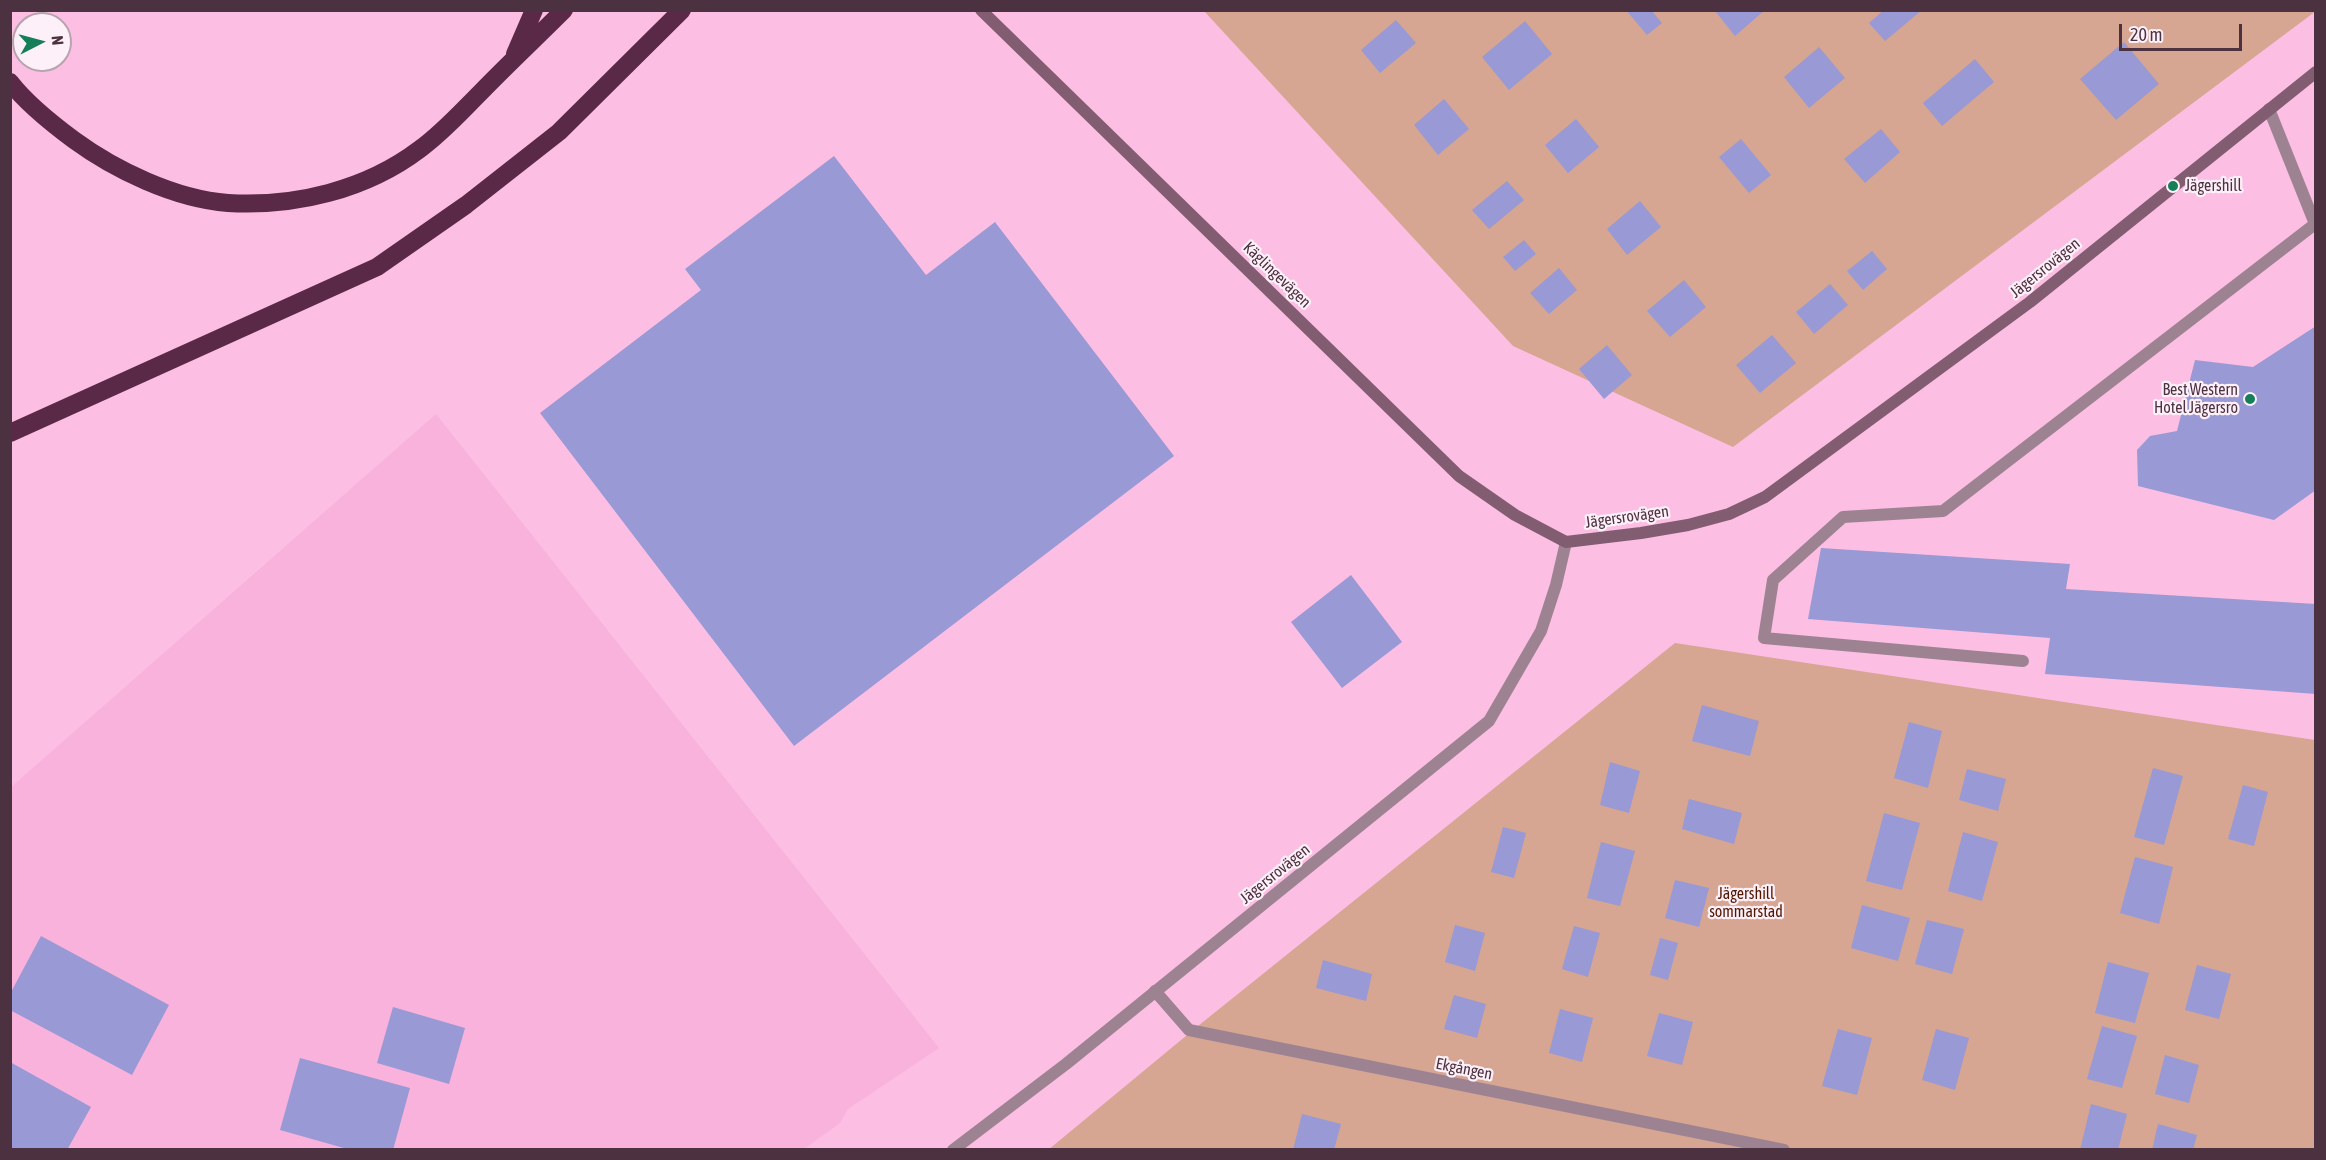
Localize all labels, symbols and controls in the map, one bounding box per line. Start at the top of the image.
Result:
north arrow [12,12,72,72]
scale bar [2122,12,2245,50]
text: 20 m [2130,24,2162,45]
text: N [48,35,67,46]
place label: Jägershill [2185,176,2242,196]
marker: Jägershill [2166,179,2180,193]
street label: Jägersrovägen [2006,234,2084,302]
street label: Käglingevägen [1239,238,1315,312]
place label: Best Western Hotel Jägersro [2154,380,2238,418]
marker: Best Western Hotel Jägersro [2243,392,2257,406]
street label: Jägersrovägen [1584,502,1670,532]
street label: Jägersrovägen [1236,840,1314,908]
park label: Jägershill sommarstad [1709,884,1783,922]
street label: Ekgången [1434,1054,1494,1084]

